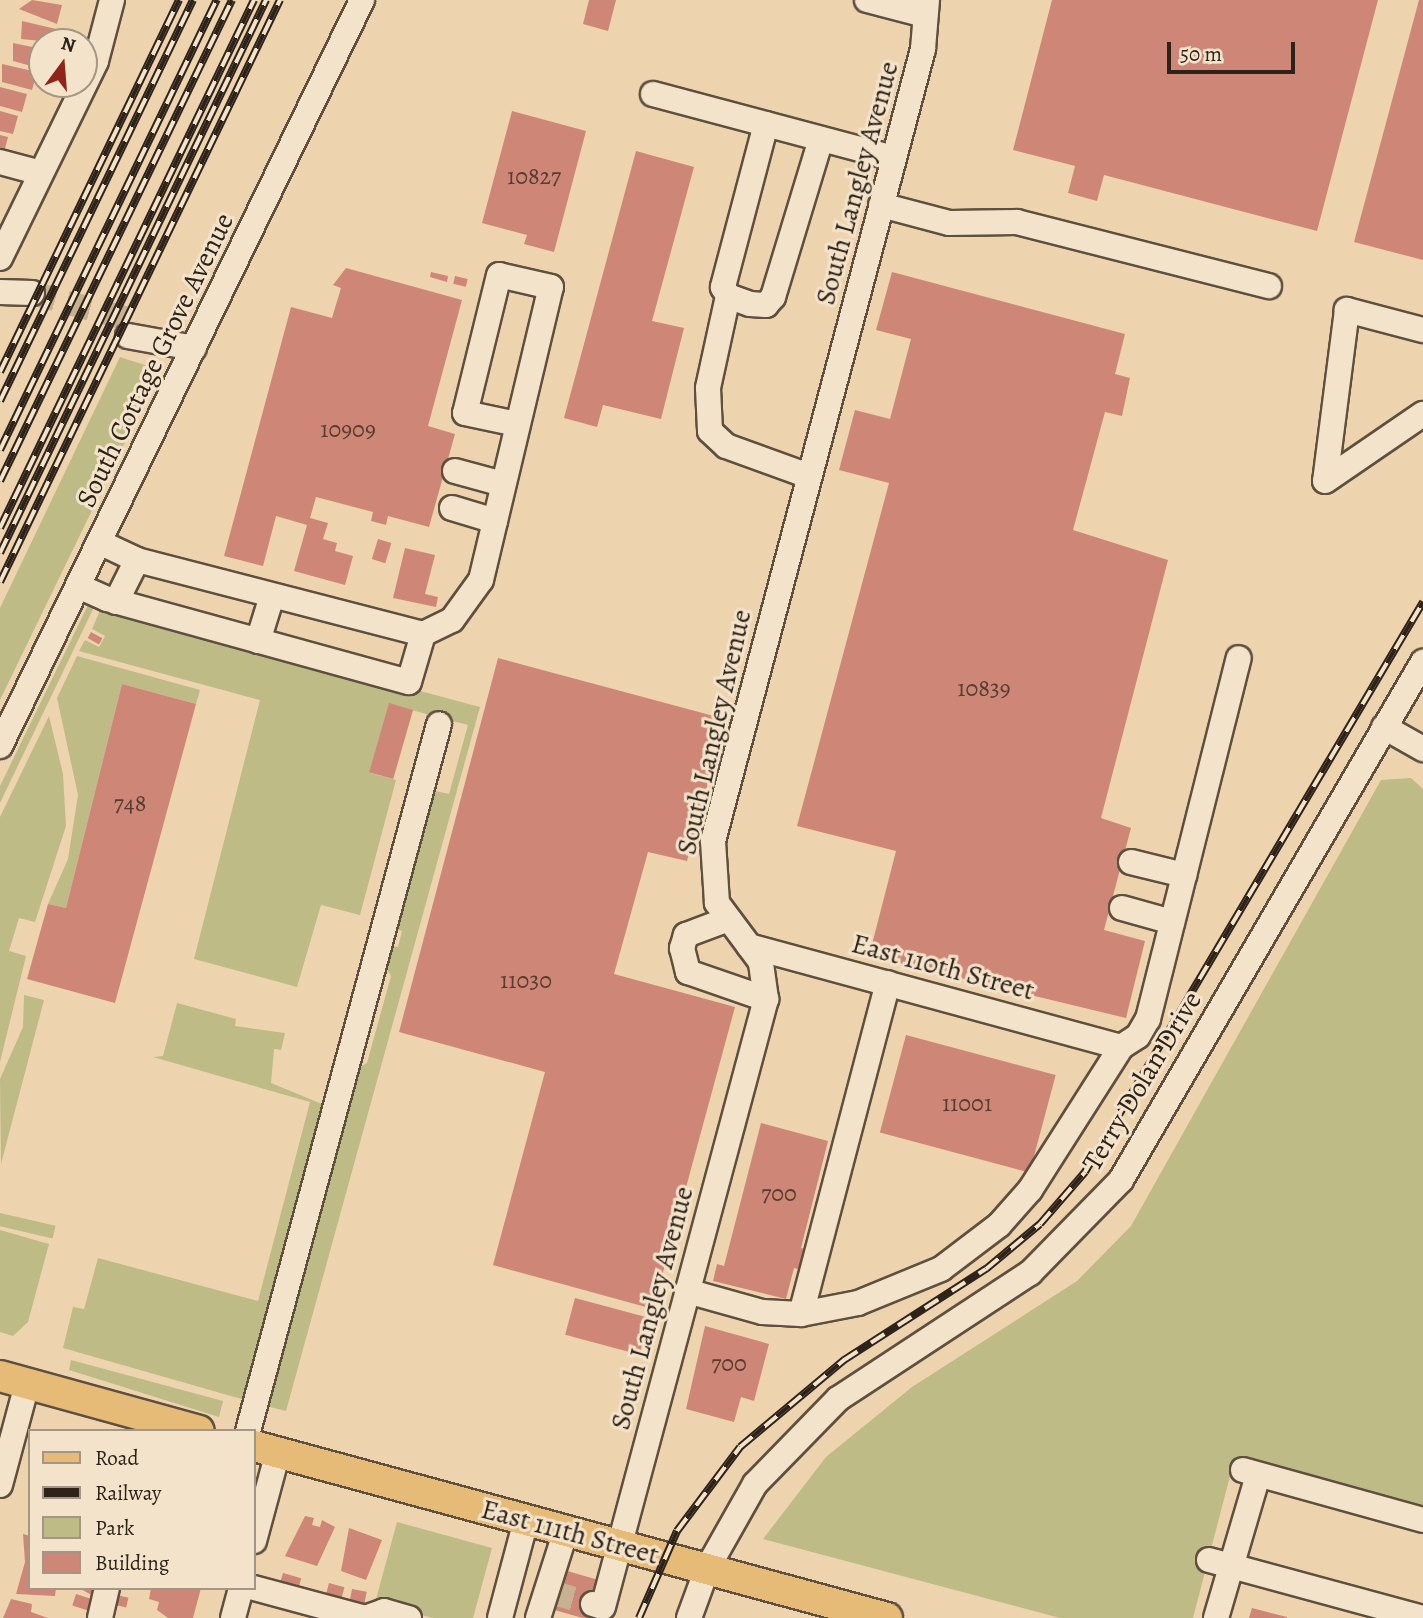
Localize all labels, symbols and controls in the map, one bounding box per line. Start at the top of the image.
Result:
north arrow [28,28,98,98]
scale bar [1171,28,1299,72]
text: N [58,30,78,59]
text: 50 m [1180,40,1222,68]
street label: South Langley Avenue [808,58,906,308]
house number: 10827 [507,163,561,191]
street label: South Cottage Grove Avenue [69,207,241,513]
house number: 10909 [320,416,376,444]
street label: South Langley Avenue [669,606,759,858]
house number: 10839 [957,675,1011,703]
house number: 748 [114,790,146,818]
street label: East 110th Street [848,926,1038,1008]
house number: 11030 [500,967,552,995]
street label: Terry Dolan Drive [1075,985,1209,1177]
house number: 11001 [942,1090,992,1118]
house number: 700 [761,1180,797,1208]
street label: South Langley Avenue [603,1183,701,1433]
house number: 700 [711,1350,747,1378]
legend [28,1429,256,1590]
text: Road [95,1444,139,1472]
text: Railway [95,1479,161,1507]
street label: East 111th Street [478,1492,662,1572]
text: Park [95,1514,134,1542]
text: Building [95,1549,169,1577]

